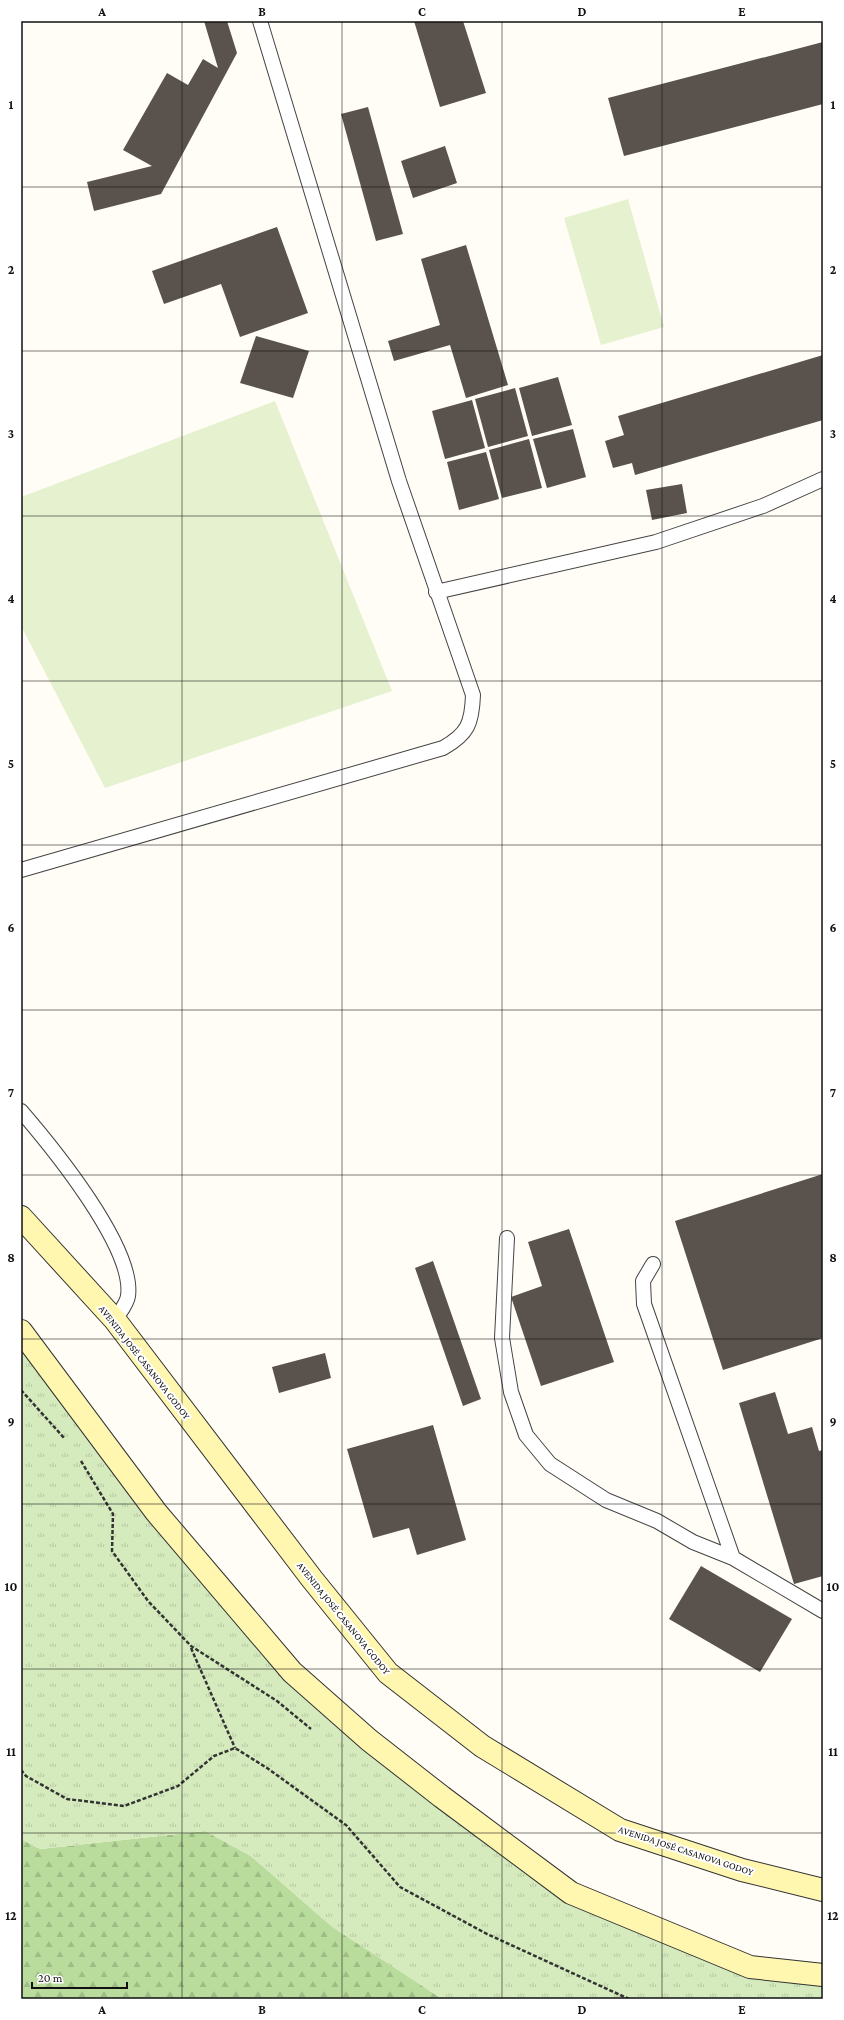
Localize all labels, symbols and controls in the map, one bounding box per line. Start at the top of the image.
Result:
text: A [97,4,106,19]
text: B [258,4,266,19]
text: C [418,4,426,19]
text: D [578,4,587,19]
text: E [738,4,746,19]
text: 1 [9,97,14,112]
text: 1 [831,97,836,112]
text: 2 [8,262,15,277]
text: 2 [830,262,837,277]
text: 3 [8,426,14,441]
text: 3 [830,426,836,441]
text: 4 [7,591,15,606]
text: 4 [829,591,837,606]
text: 5 [8,756,14,771]
text: 5 [830,756,836,771]
text: 6 [7,920,15,935]
text: 6 [829,920,837,935]
text: 7 [8,1085,14,1100]
text: 7 [830,1085,836,1100]
text: 8 [7,1250,15,1265]
text: 8 [829,1250,837,1265]
street label: AVENIDA JOSÉ CASANOVA GODOY [97,1303,193,1422]
text: 9 [7,1414,15,1429]
text: 9 [829,1414,837,1429]
street label: AVENIDA JOSÉ CASANOVA GODOY [295,1560,393,1677]
text: 10 [5,1579,17,1594]
text: 10 [827,1579,839,1594]
text: 11 [6,1744,16,1759]
text: 11 [828,1744,838,1759]
street label: AVENIDA JOSÉ CASANOVA GODOY [617,1823,755,1878]
text: 12 [5,1908,17,1923]
text: 12 [827,1908,839,1923]
scale bar [32,1964,127,1990]
text: 20 m [38,1971,63,1985]
text: A [97,2002,106,2017]
text: B [258,2002,266,2017]
text: C [418,2002,426,2017]
text: D [578,2002,587,2017]
text: E [738,2002,746,2017]

